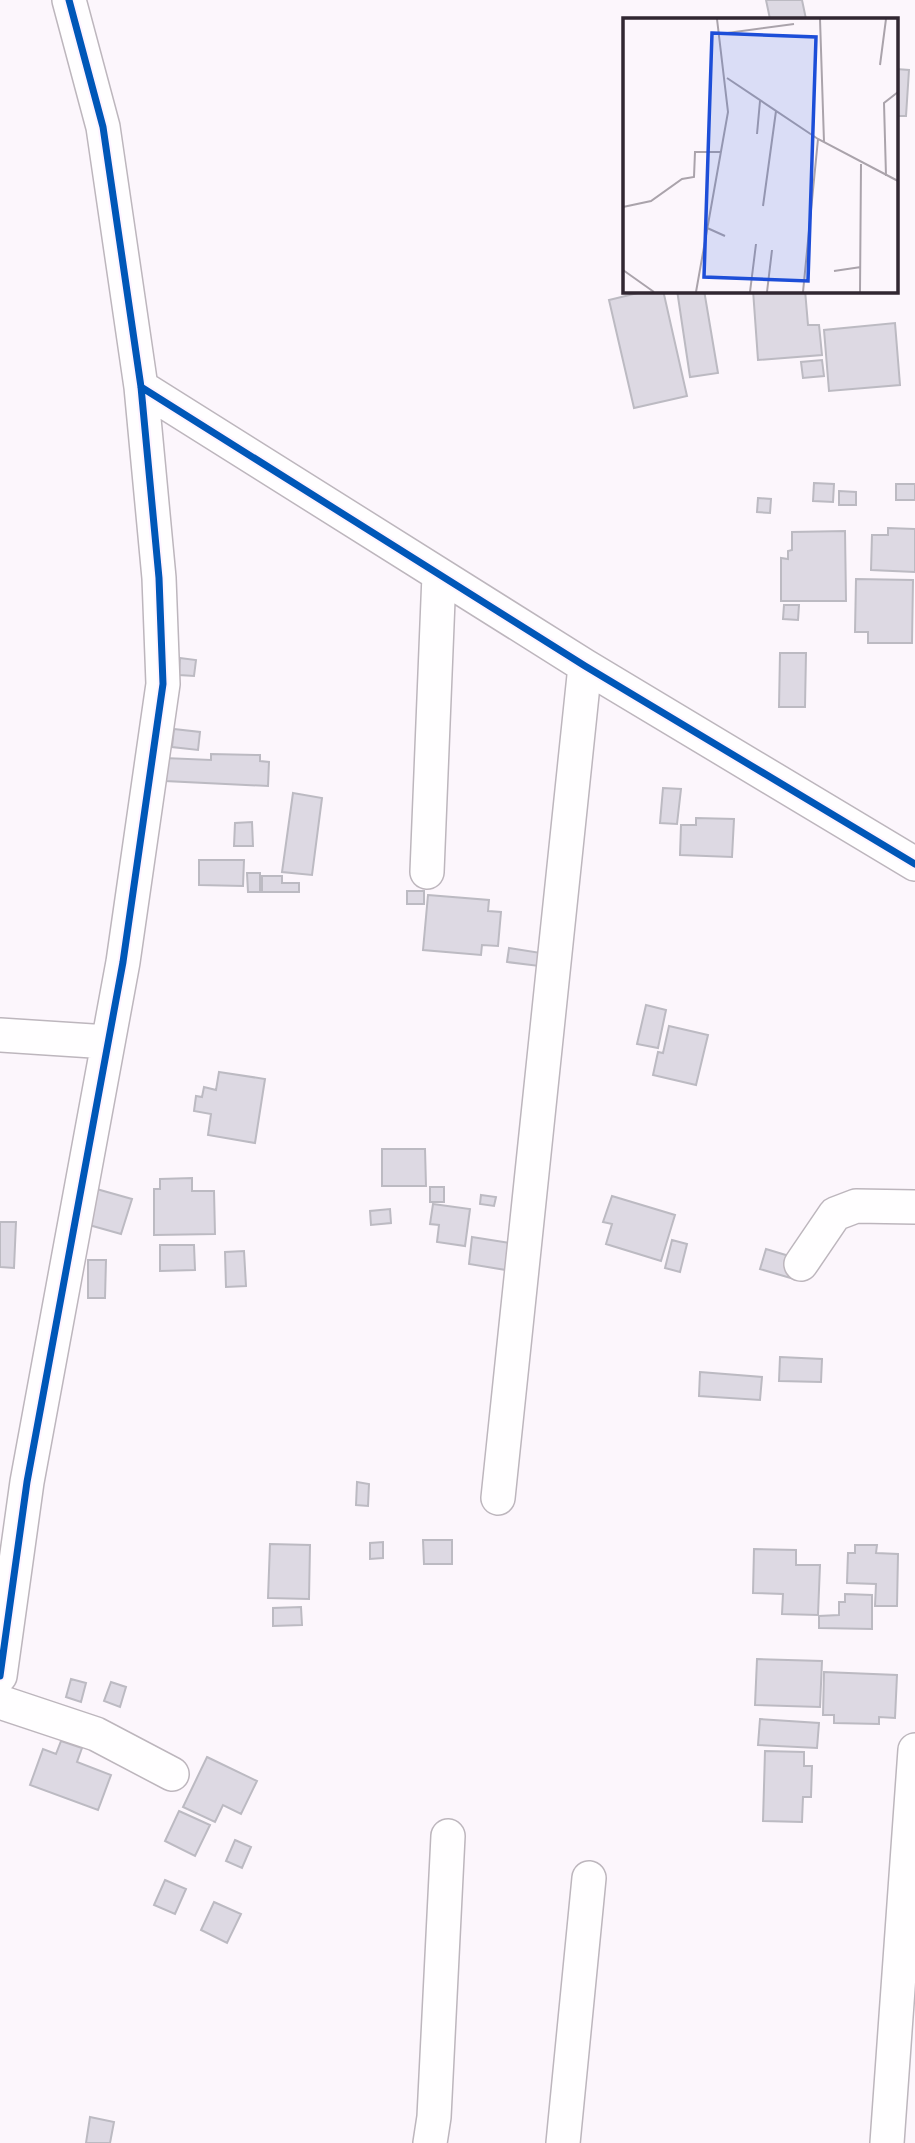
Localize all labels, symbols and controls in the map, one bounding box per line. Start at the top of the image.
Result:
inset map [623,18,898,292]

